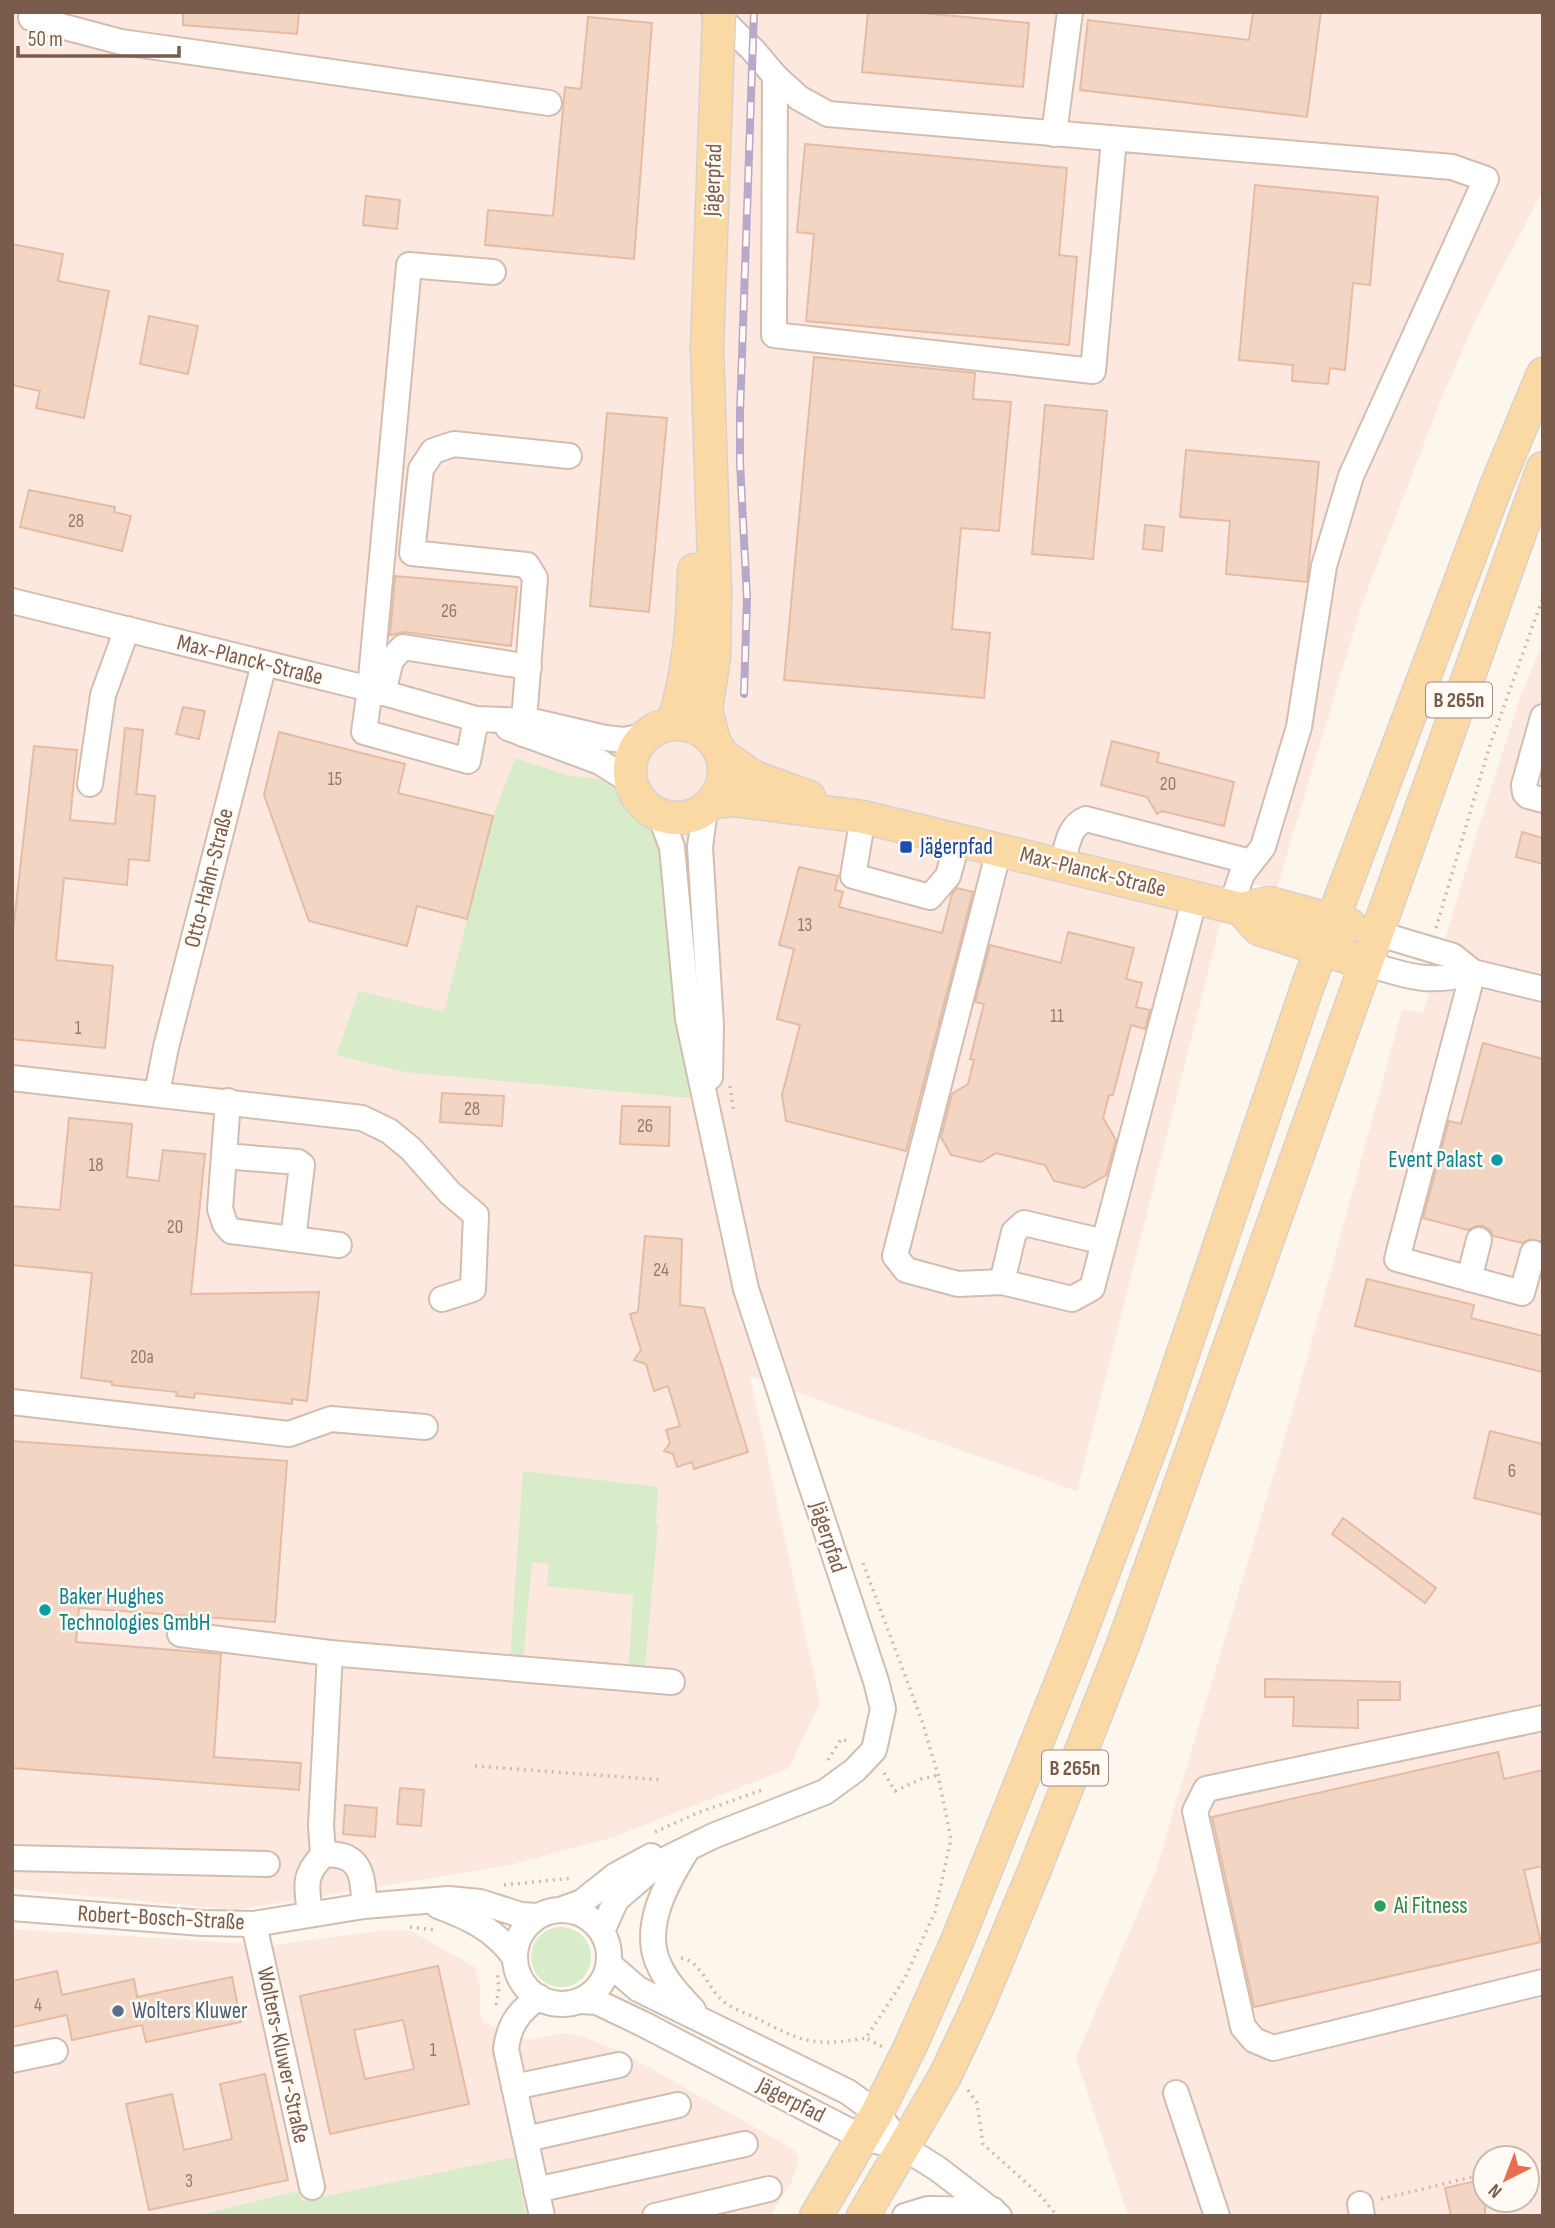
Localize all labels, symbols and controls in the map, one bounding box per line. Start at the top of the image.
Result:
scale bar [18,14,178,58]
text: 50 m [28,27,63,52]
street label: Jägerpfad [698,143,728,218]
house number: 28 [68,510,84,533]
house number: 26 [441,600,457,623]
street label: Max-Planck-Straße [174,628,326,692]
road number: B 265n [1426,682,1492,718]
house number: 15 [328,768,342,791]
house number: 20 [1160,773,1176,796]
street label: Otto-Hahn-Straße [178,805,240,951]
place label: Jägerpfad [919,833,993,861]
marker: Jägerpfad [898,839,914,855]
street label: Max-Planck-Straße [1017,840,1169,904]
house number: 13 [798,914,812,937]
house number: 11 [1050,1005,1064,1028]
house number: 1 [75,1017,82,1040]
house number: 28 [464,1098,480,1121]
house number: 26 [637,1115,653,1138]
place label: Event Palast [1388,1146,1483,1174]
marker: Event Palast [1489,1152,1505,1168]
house number: 18 [89,1154,103,1177]
house number: 20 [167,1216,183,1239]
house number: 24 [653,1259,669,1282]
house number: 20a [130,1346,154,1369]
house number: 6 [1508,1460,1516,1483]
street label: Jägerpfad [803,1497,853,1576]
place label: Baker Hughes Technologies GmbH [59,1583,210,1637]
marker: Baker Hughes Technologies GmbH [37,1602,53,1618]
road number: B 265n [1042,1750,1108,1786]
place label: Ai Fitness [1393,1892,1468,1920]
marker: Ai Fitness [1372,1898,1388,1914]
street label: Robert-Bosch-Straße [77,1900,245,1936]
street label: Wolters-Kluwer-Straße [251,1964,315,2146]
house number: 4 [34,1994,42,2017]
place label: Wolters Kluwer [132,1997,248,2025]
marker: Wolters Kluwer [110,2003,126,2019]
house number: 1 [430,2039,437,2062]
street label: Jägerpfad [751,2071,830,2129]
north arrow [1471,2144,1541,2214]
house number: 3 [185,2170,193,2193]
text: N [1484,2179,1507,2202]

